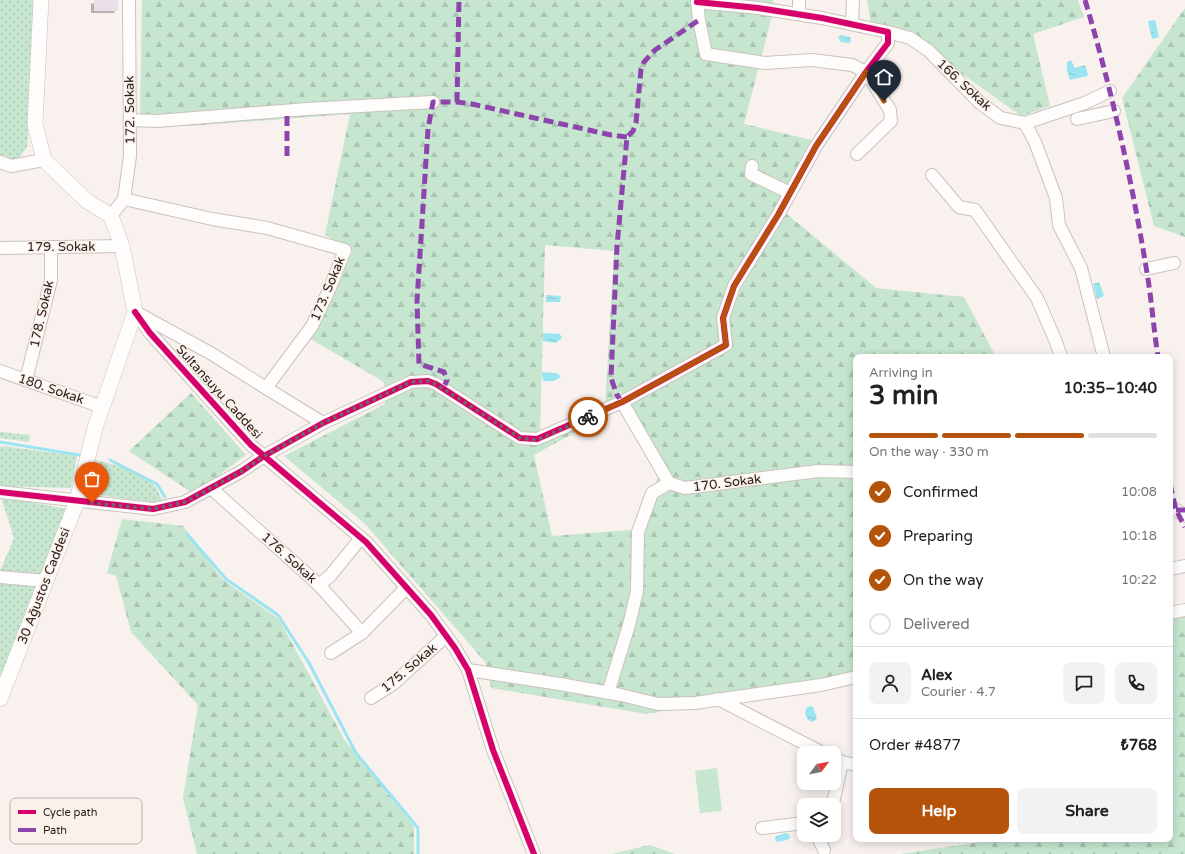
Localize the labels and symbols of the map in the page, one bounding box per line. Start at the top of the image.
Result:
street label: 166. Sokak [933,56,995,114]
pin [867,60,901,101]
street label: 172. Sokak [121,76,139,144]
street label: 179. Sokak [27,239,95,255]
street label: 173. Sokak [307,254,349,324]
street label: 178. Sokak [26,279,58,349]
street label: Sultansuyu Caddesi [172,342,266,442]
street label: 180. Sokak [16,370,86,408]
courier [568,397,608,437]
pin [75,462,109,503]
street label: 170. Sokak [692,471,762,495]
street label: 30 Ağustos Caddesi [14,525,74,647]
street label: 176. Sokak [258,529,320,587]
street label: 175. Sokak [378,640,440,696]
north arrow [797,746,841,790]
legend [10,798,142,844]
text: Cycle path [43,806,98,819]
text: Path [43,824,67,837]

